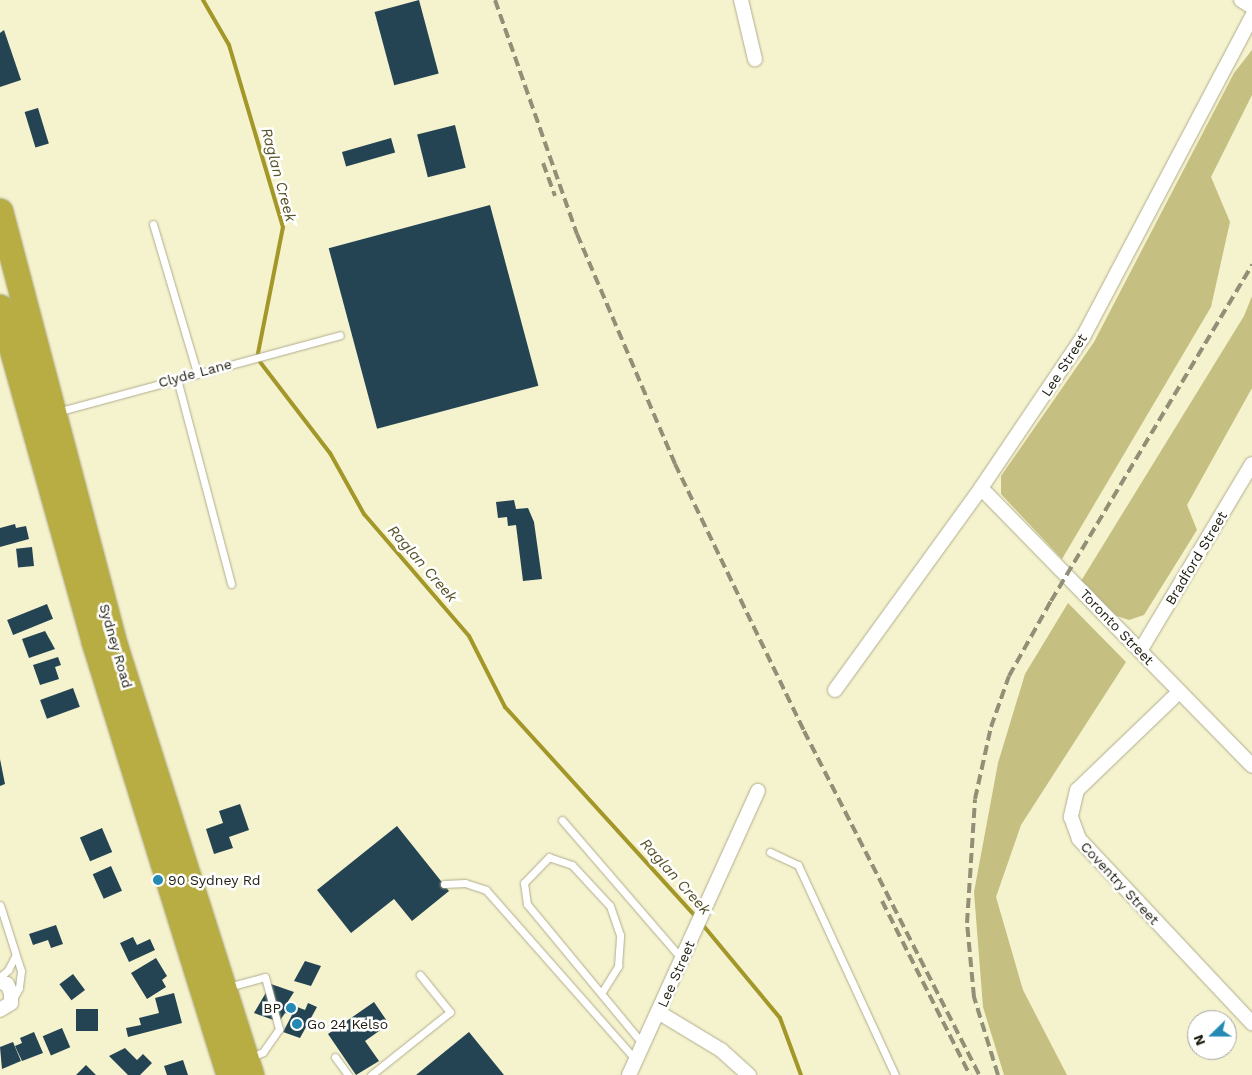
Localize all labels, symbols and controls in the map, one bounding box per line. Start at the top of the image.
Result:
water label: Raglan Creek [257,126,299,224]
street label: Lee Street [1038,331,1090,399]
street label: Clyde Lane [156,355,234,391]
street label: Bradford Street [1161,508,1231,608]
water label: Raglan Creek [384,522,460,606]
street label: Toronto Street [1077,586,1157,668]
street label: Sydney Road [96,602,136,690]
water label: Raglan Creek [636,835,714,919]
street label: Coventry Street [1077,838,1163,928]
place label: 90 Sydney Rd [168,872,261,888]
marker: 90 Sydney Rd [152,874,164,886]
street label: Lee Street [654,938,698,1010]
place label: BP [263,1000,281,1016]
marker: BP [285,1002,297,1014]
north arrow [1187,1010,1237,1060]
place label: Go 24 Kelso [307,1016,388,1032]
marker: Go 24 Kelso [291,1018,303,1030]
text: N [1190,1032,1208,1048]

